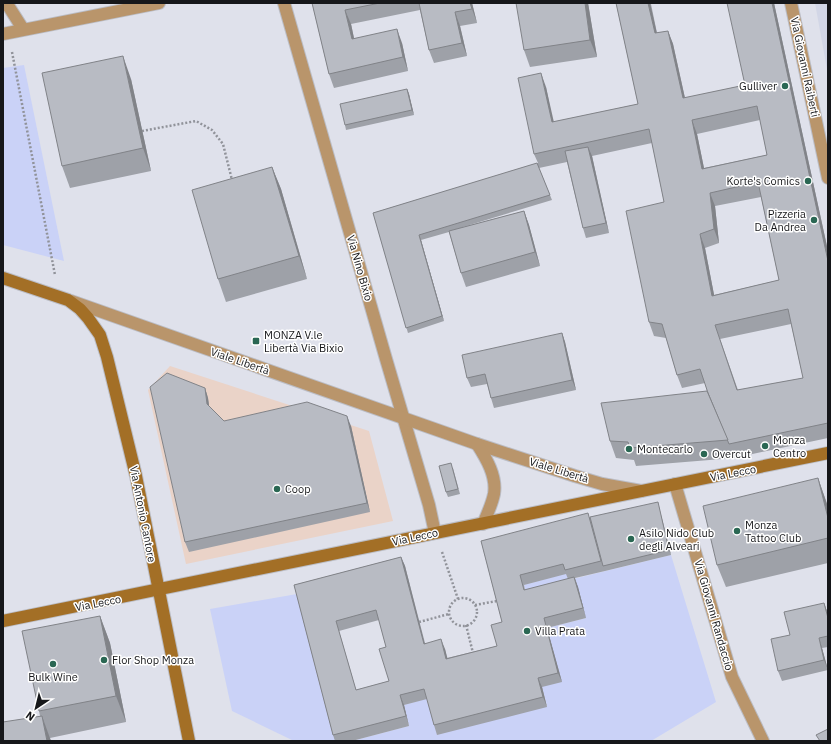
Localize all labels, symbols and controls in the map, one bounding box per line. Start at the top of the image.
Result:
street label: Via Giovanni Raiberti [788,16,822,118]
place label: Gulliver [739,79,777,93]
marker: Gulliver [780,81,790,91]
place label: Korte's Comics [727,174,800,188]
marker: Korte's Comics [803,176,813,186]
place label: Pizzeria Da Andrea [755,207,806,234]
marker: Pizzeria Da Andrea [809,215,819,225]
street label: Via Nino Bixio [344,233,376,303]
place label: MONZA V.le Libertà Via Bixio [264,328,343,355]
marker: MONZA V.le Libertà Via Bixio [251,336,261,346]
street label: Viale Libertà [209,344,271,378]
place label: Monza Centro [773,433,806,460]
marker: Monza Centro [760,441,770,451]
place label: Montecarlo [637,442,693,456]
marker: Montecarlo [624,444,634,454]
place label: Overcut [712,447,751,461]
marker: Overcut [699,449,709,459]
street label: Viale Libertà [528,454,591,486]
street label: Via Lecco [709,462,757,484]
street label: Via Antonio Cantore [127,465,159,563]
place label: Coop [285,482,311,496]
marker: Coop [272,484,282,494]
place label: Monza Tattoo Club [745,518,801,545]
street label: Via Lecco [391,525,439,549]
place label: Asilo Nido Club degli Alveari [639,526,714,553]
marker: Monza Tattoo Club [732,526,742,536]
marker: Asilo Nido Club degli Alveari [626,534,636,544]
street label: Via Giovanni Randaccio [691,558,737,672]
street label: Via Lecco [74,592,122,614]
place label: Villa Prata [535,624,585,638]
marker: Villa Prata [522,626,532,636]
place label: Flor Shop Monza [112,653,194,667]
marker: Flor Shop Monza [99,655,109,665]
marker: Bulk Wine [48,659,58,669]
place label: Bulk Wine [28,670,78,684]
north arrow [16,688,56,728]
text: N [23,708,38,724]

